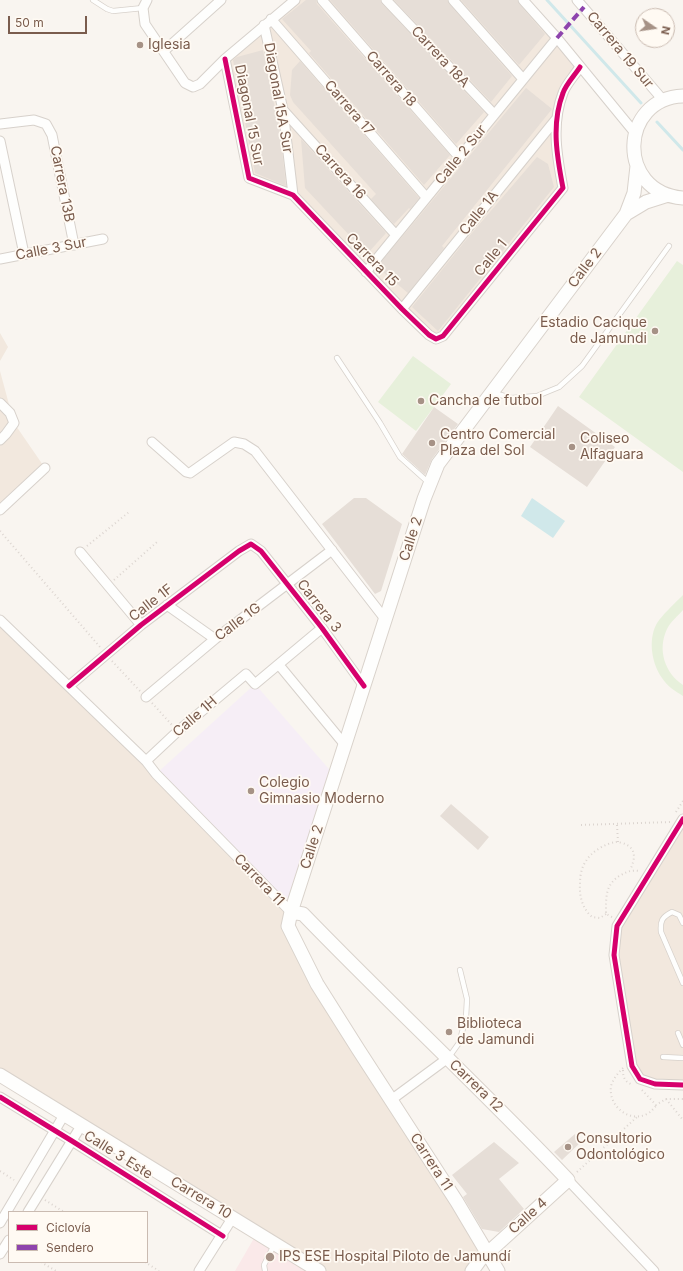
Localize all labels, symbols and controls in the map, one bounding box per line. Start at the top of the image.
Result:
scale bar [10,8,89,34]
street label: Carrera 19 Sur [583,8,657,92]
north arrow [635,8,675,48]
text: 50 m [15,15,44,30]
street label: Carrera 18A [407,23,473,91]
text: N [658,25,673,36]
place label: Iglesia [148,37,191,53]
marker: Iglesia [135,40,145,50]
street label: Diagonal 15A Sur [260,41,296,155]
street label: Carrera 18 [362,48,420,110]
street label: Diagonal 15 Sur [231,63,267,167]
street label: Carrera 17 [321,77,377,139]
street label: Calle 2 Sur [432,122,490,188]
street label: Carrera 16 [311,141,369,203]
street label: Carrera 13B [46,144,78,224]
street label: Calle 1A [456,187,502,239]
street label: Carrera 15 [342,230,402,290]
street label: Calle 3 Sur [14,234,88,264]
street label: Calle 1 [471,236,511,280]
street label: Calle 2 [565,245,605,291]
place label: Estadio Cacique de Jamundi [540,315,647,348]
marker: Estadio Cacique de Jamundi [650,326,660,336]
place label: Cancha de futbol [429,393,543,409]
marker: Cancha de futbol [416,396,426,406]
place label: Centro Comercial Plaza del Sol [440,427,555,460]
place label: Coliseo Alfaguara [580,431,644,464]
marker: Centro Comercial Plaza del Sol [427,438,437,448]
marker: Coliseo Alfaguara [567,442,577,452]
street label: Calle 2 [396,515,426,563]
street label: Carrera 3 [293,576,345,636]
street label: Calle 1F [126,581,176,625]
street label: Calle 1G [212,599,264,645]
street label: Calle 1H [169,693,221,741]
place label: Colegio Gimnasio Moderno [259,775,384,808]
marker: Colegio Gimnasio Moderno [246,786,256,796]
street label: Calle 2 [297,823,327,871]
street label: Carrera 11 [230,851,288,909]
place label: Biblioteca de Jamundi [457,1016,534,1048]
marker: Biblioteca de Jamundi [444,1027,454,1037]
street label: Carrera 12 [446,1056,506,1116]
street label: Calle 3 Este [80,1127,156,1183]
street label: Carrera 11 [406,1130,456,1194]
place label: Consultorio Odontológico [576,1131,665,1164]
marker: Consultorio Odontológico [563,1142,573,1152]
street label: Carrera 10 [167,1173,235,1223]
street label: Calle 4 [505,1194,551,1238]
legend [8,1211,148,1263]
text: Ciclovía [46,1220,91,1235]
text: Sendero [46,1240,94,1255]
place label: IPS ESE Hospital Piloto de Jamundí [279,1249,511,1265]
marker: IPS ESE Hospital Piloto de Jamundí [264,1251,276,1263]

